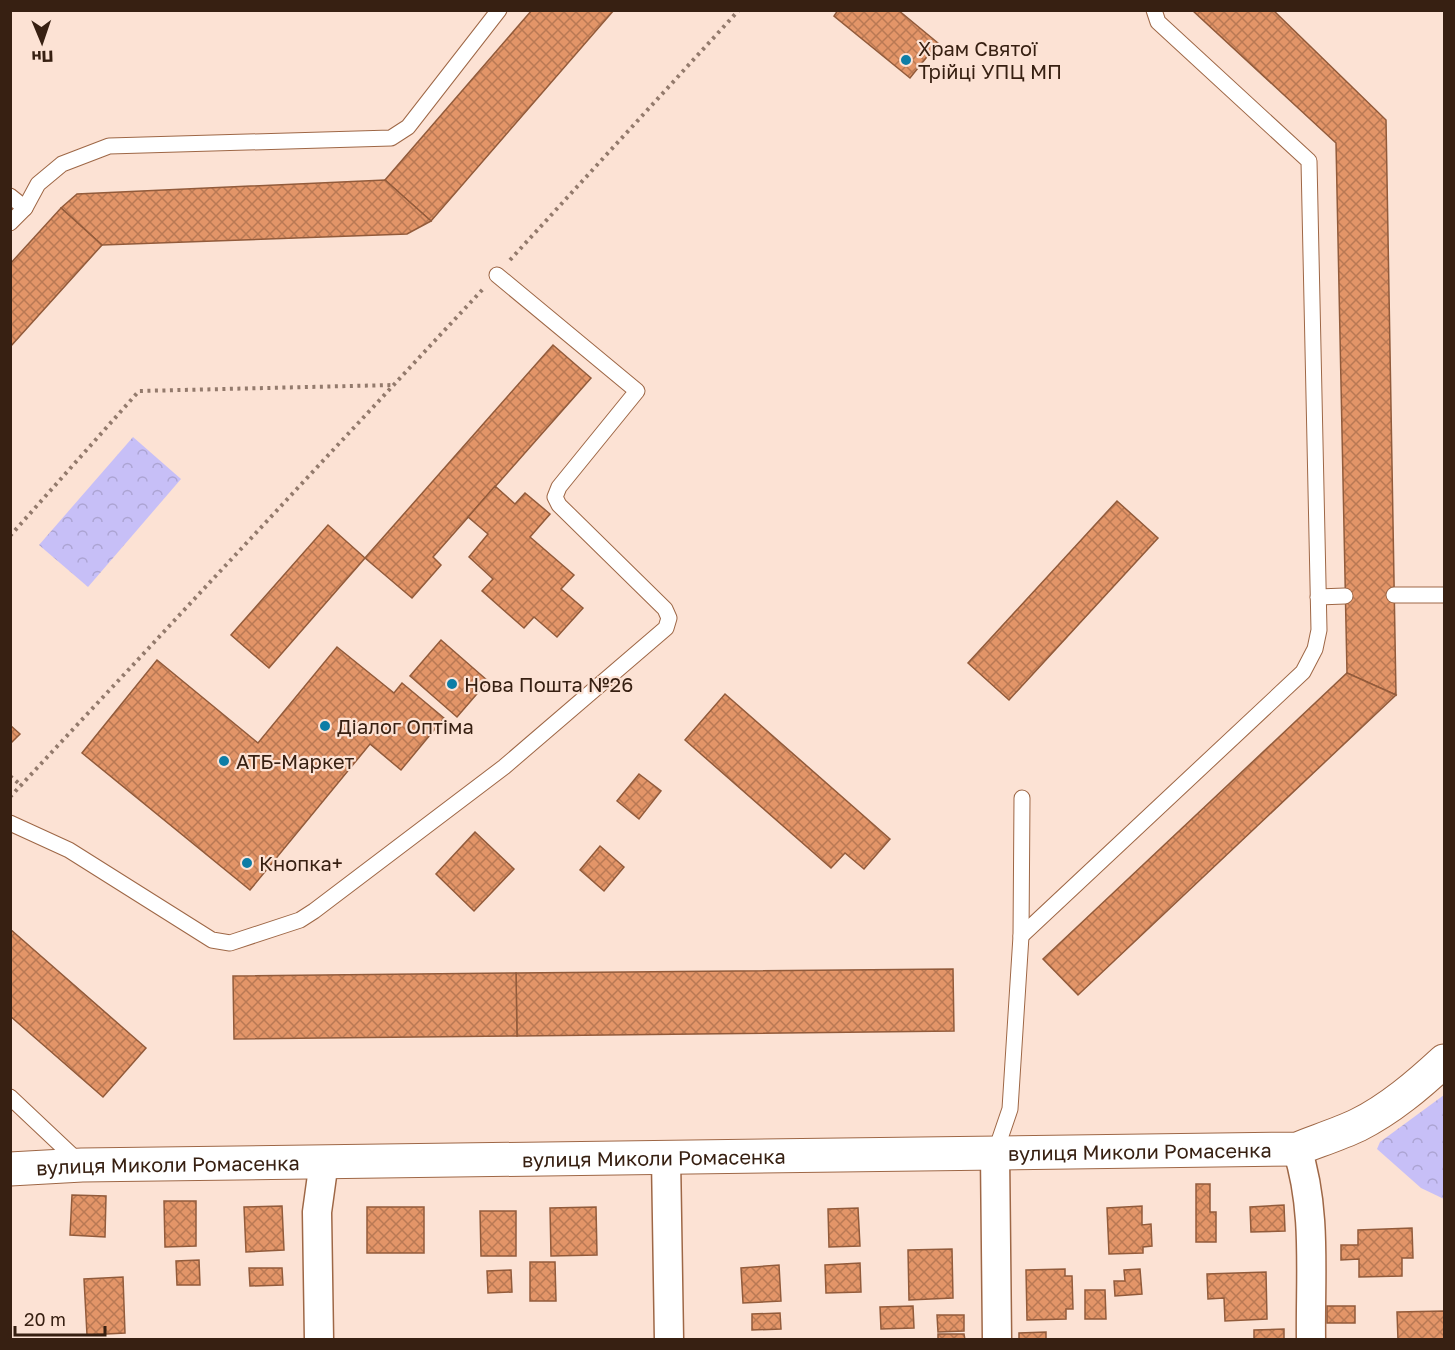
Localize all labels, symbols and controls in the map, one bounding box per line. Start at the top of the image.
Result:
north arrow [12,12,72,72]
place label: Храм Святої Трійці УПЦ МП [918,36,1062,83]
text: Пн [31,47,54,67]
marker: Храм Святої Трійці УПЦ МП [899,53,913,67]
place label: Нова Пошта №26 [464,672,633,696]
marker: Нова Пошта №26 [445,677,459,691]
place label: Діалог Оптіма [337,714,474,738]
marker: Діалог Оптіма [318,719,332,733]
place label: АТБ-Маркет [236,749,354,773]
marker: АТБ-Маркет [217,754,231,768]
place label: Кнопка+ [259,851,343,875]
marker: Кнопка+ [240,856,254,870]
street label: вулиця Миколи Ромасенка [1008,1137,1272,1165]
street label: вулиця Миколи Ромасенка [522,1144,786,1171]
street label: вулиця Миколи Ромасенка [35,1150,300,1180]
scale bar [15,1299,105,1337]
text: 20 m [24,1308,66,1330]

